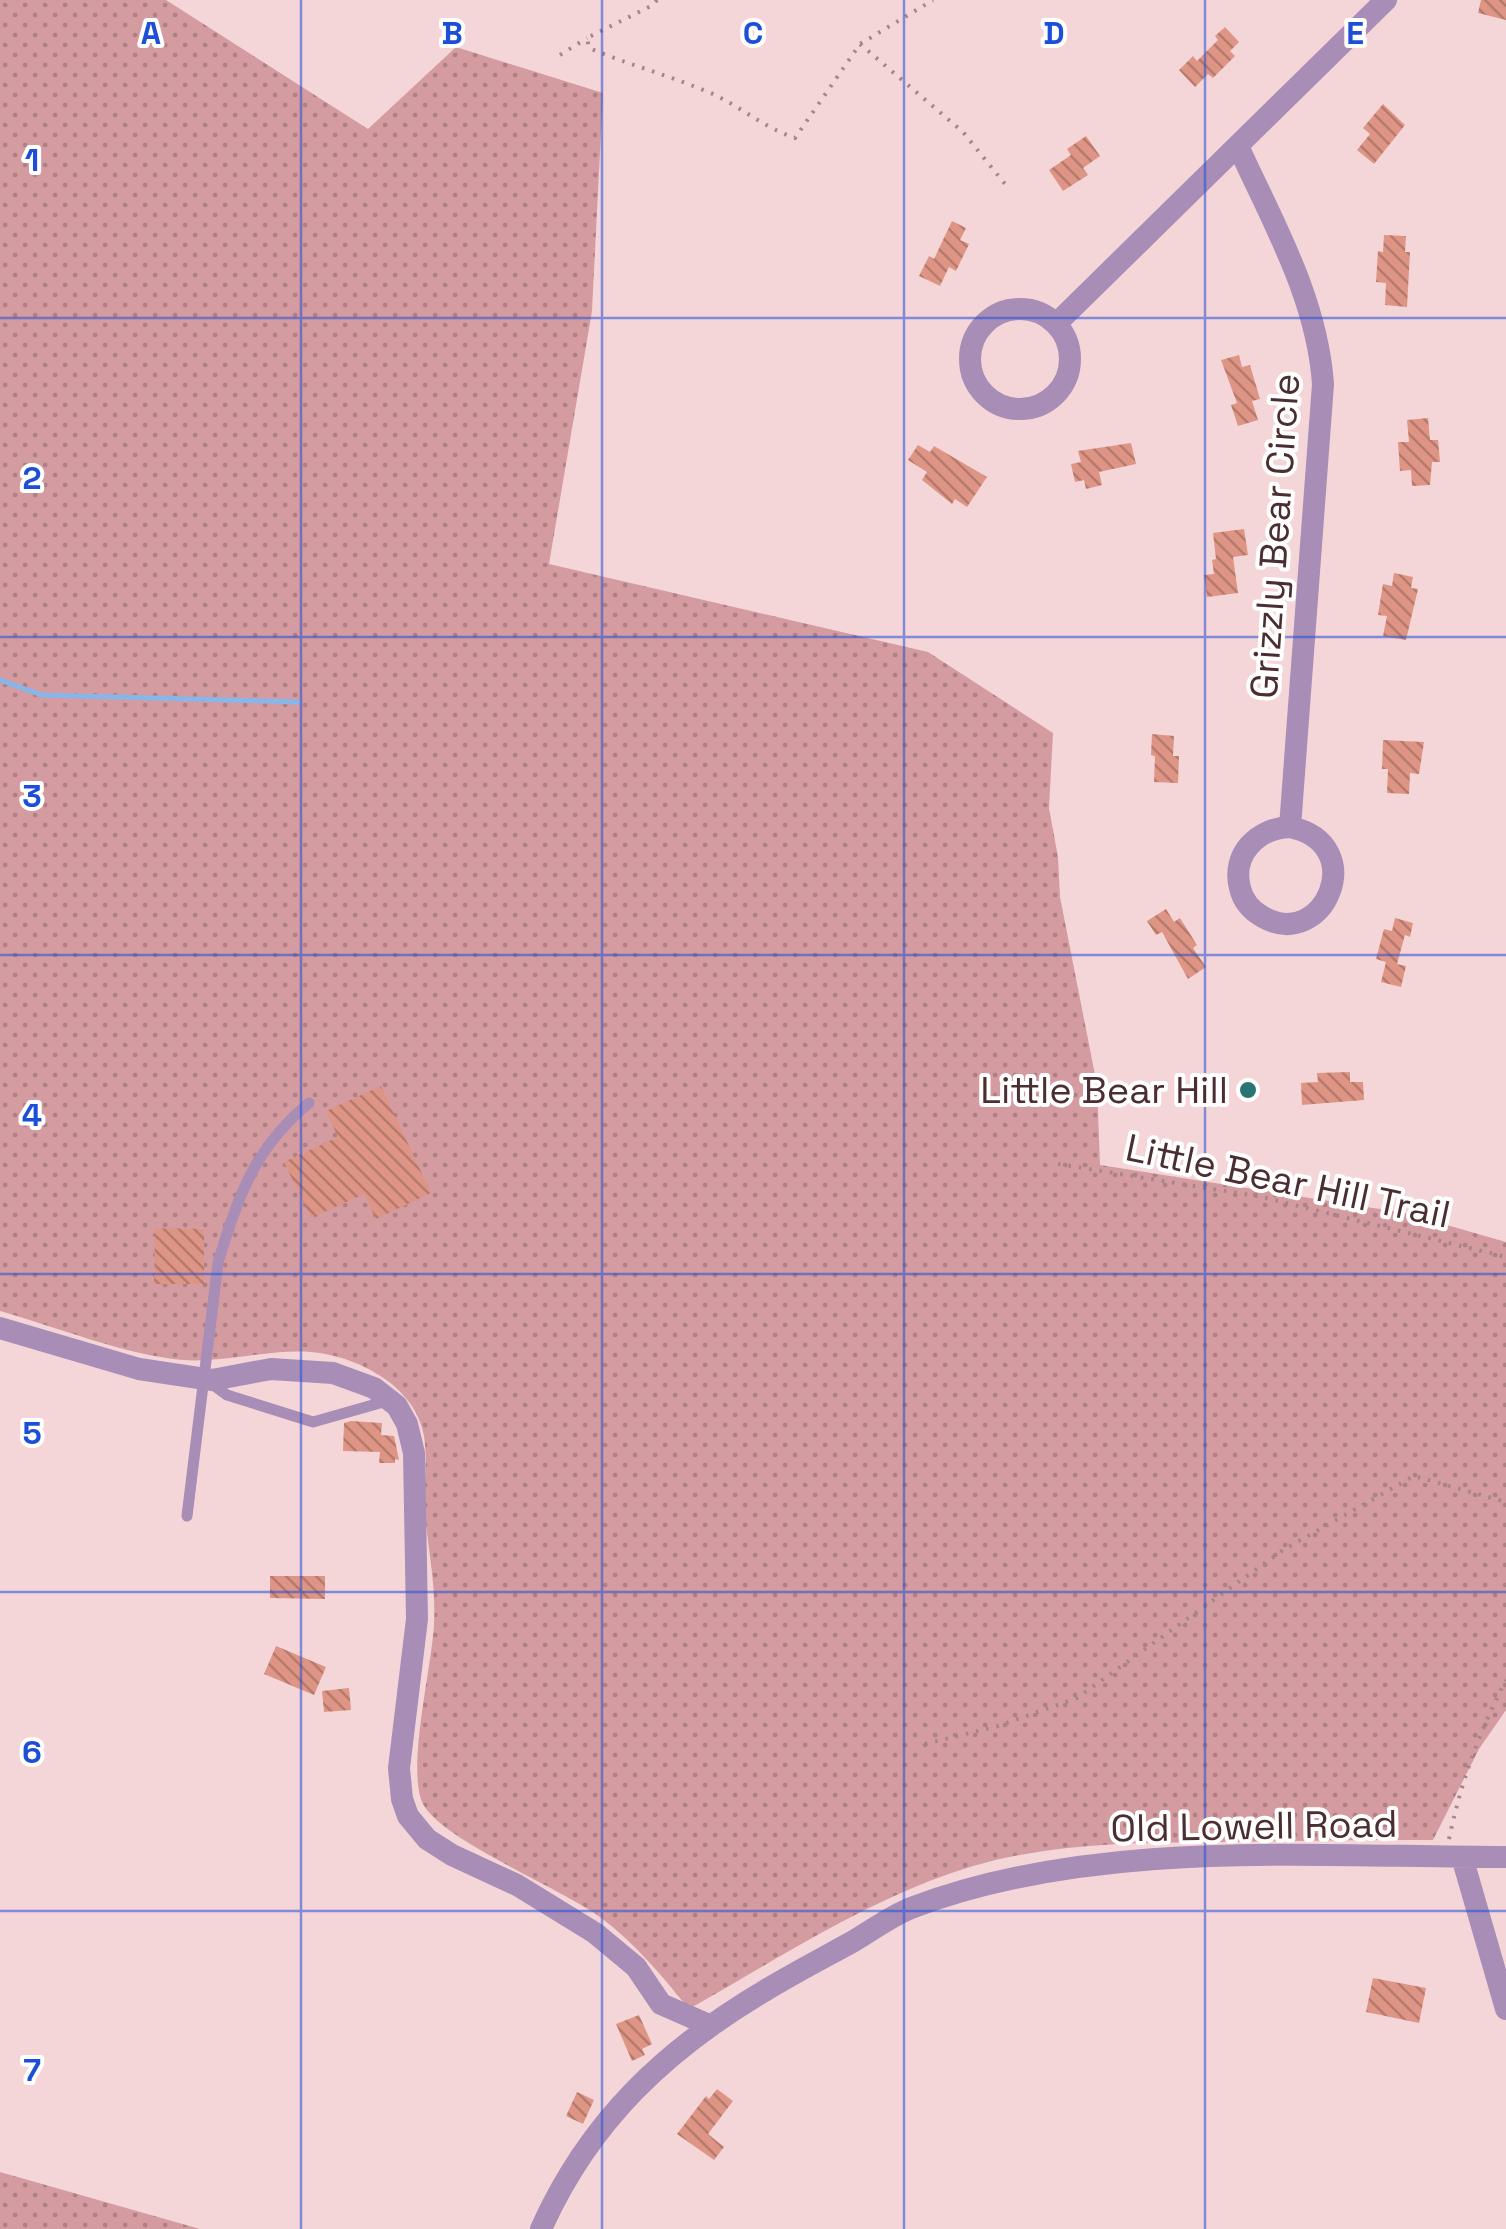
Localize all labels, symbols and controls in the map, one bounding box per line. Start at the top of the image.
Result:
text: A [141,13,161,53]
text: B [441,13,463,53]
text: C [743,13,763,53]
text: D [1043,13,1065,53]
text: E [1346,13,1364,53]
text: 1 [25,140,39,180]
street label: Grizzly Bear Circle [1240,372,1310,700]
text: 2 [22,458,42,498]
text: 3 [22,776,42,816]
place label: Little Bear Hill [980,1066,1228,1114]
marker: Little Bear Hill [1237,1079,1259,1101]
text: 4 [22,1095,42,1135]
street label: Little Bear Hill Trail [1122,1123,1454,1239]
text: 5 [22,1413,42,1453]
text: 6 [22,1732,42,1772]
street label: Old Lowell Road [1110,1799,1398,1853]
text: 7 [23,2050,41,2090]

